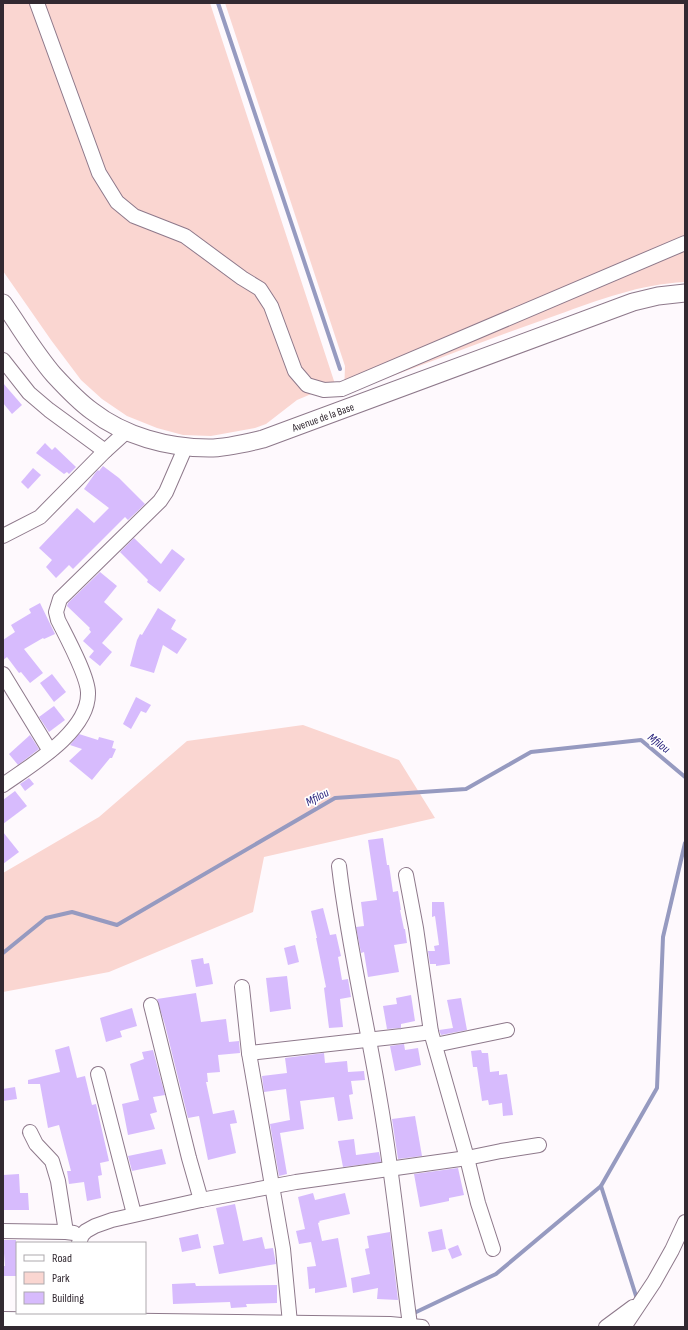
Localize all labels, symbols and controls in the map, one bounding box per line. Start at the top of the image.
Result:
street label: Avenue de la Base [289,400,356,435]
water label: Mfilou [645,730,673,757]
water label: Mfilou [303,785,331,810]
legend [16,1242,146,1314]
text: Road [52,1251,72,1266]
text: Park [52,1271,70,1286]
text: Building [52,1291,84,1306]

